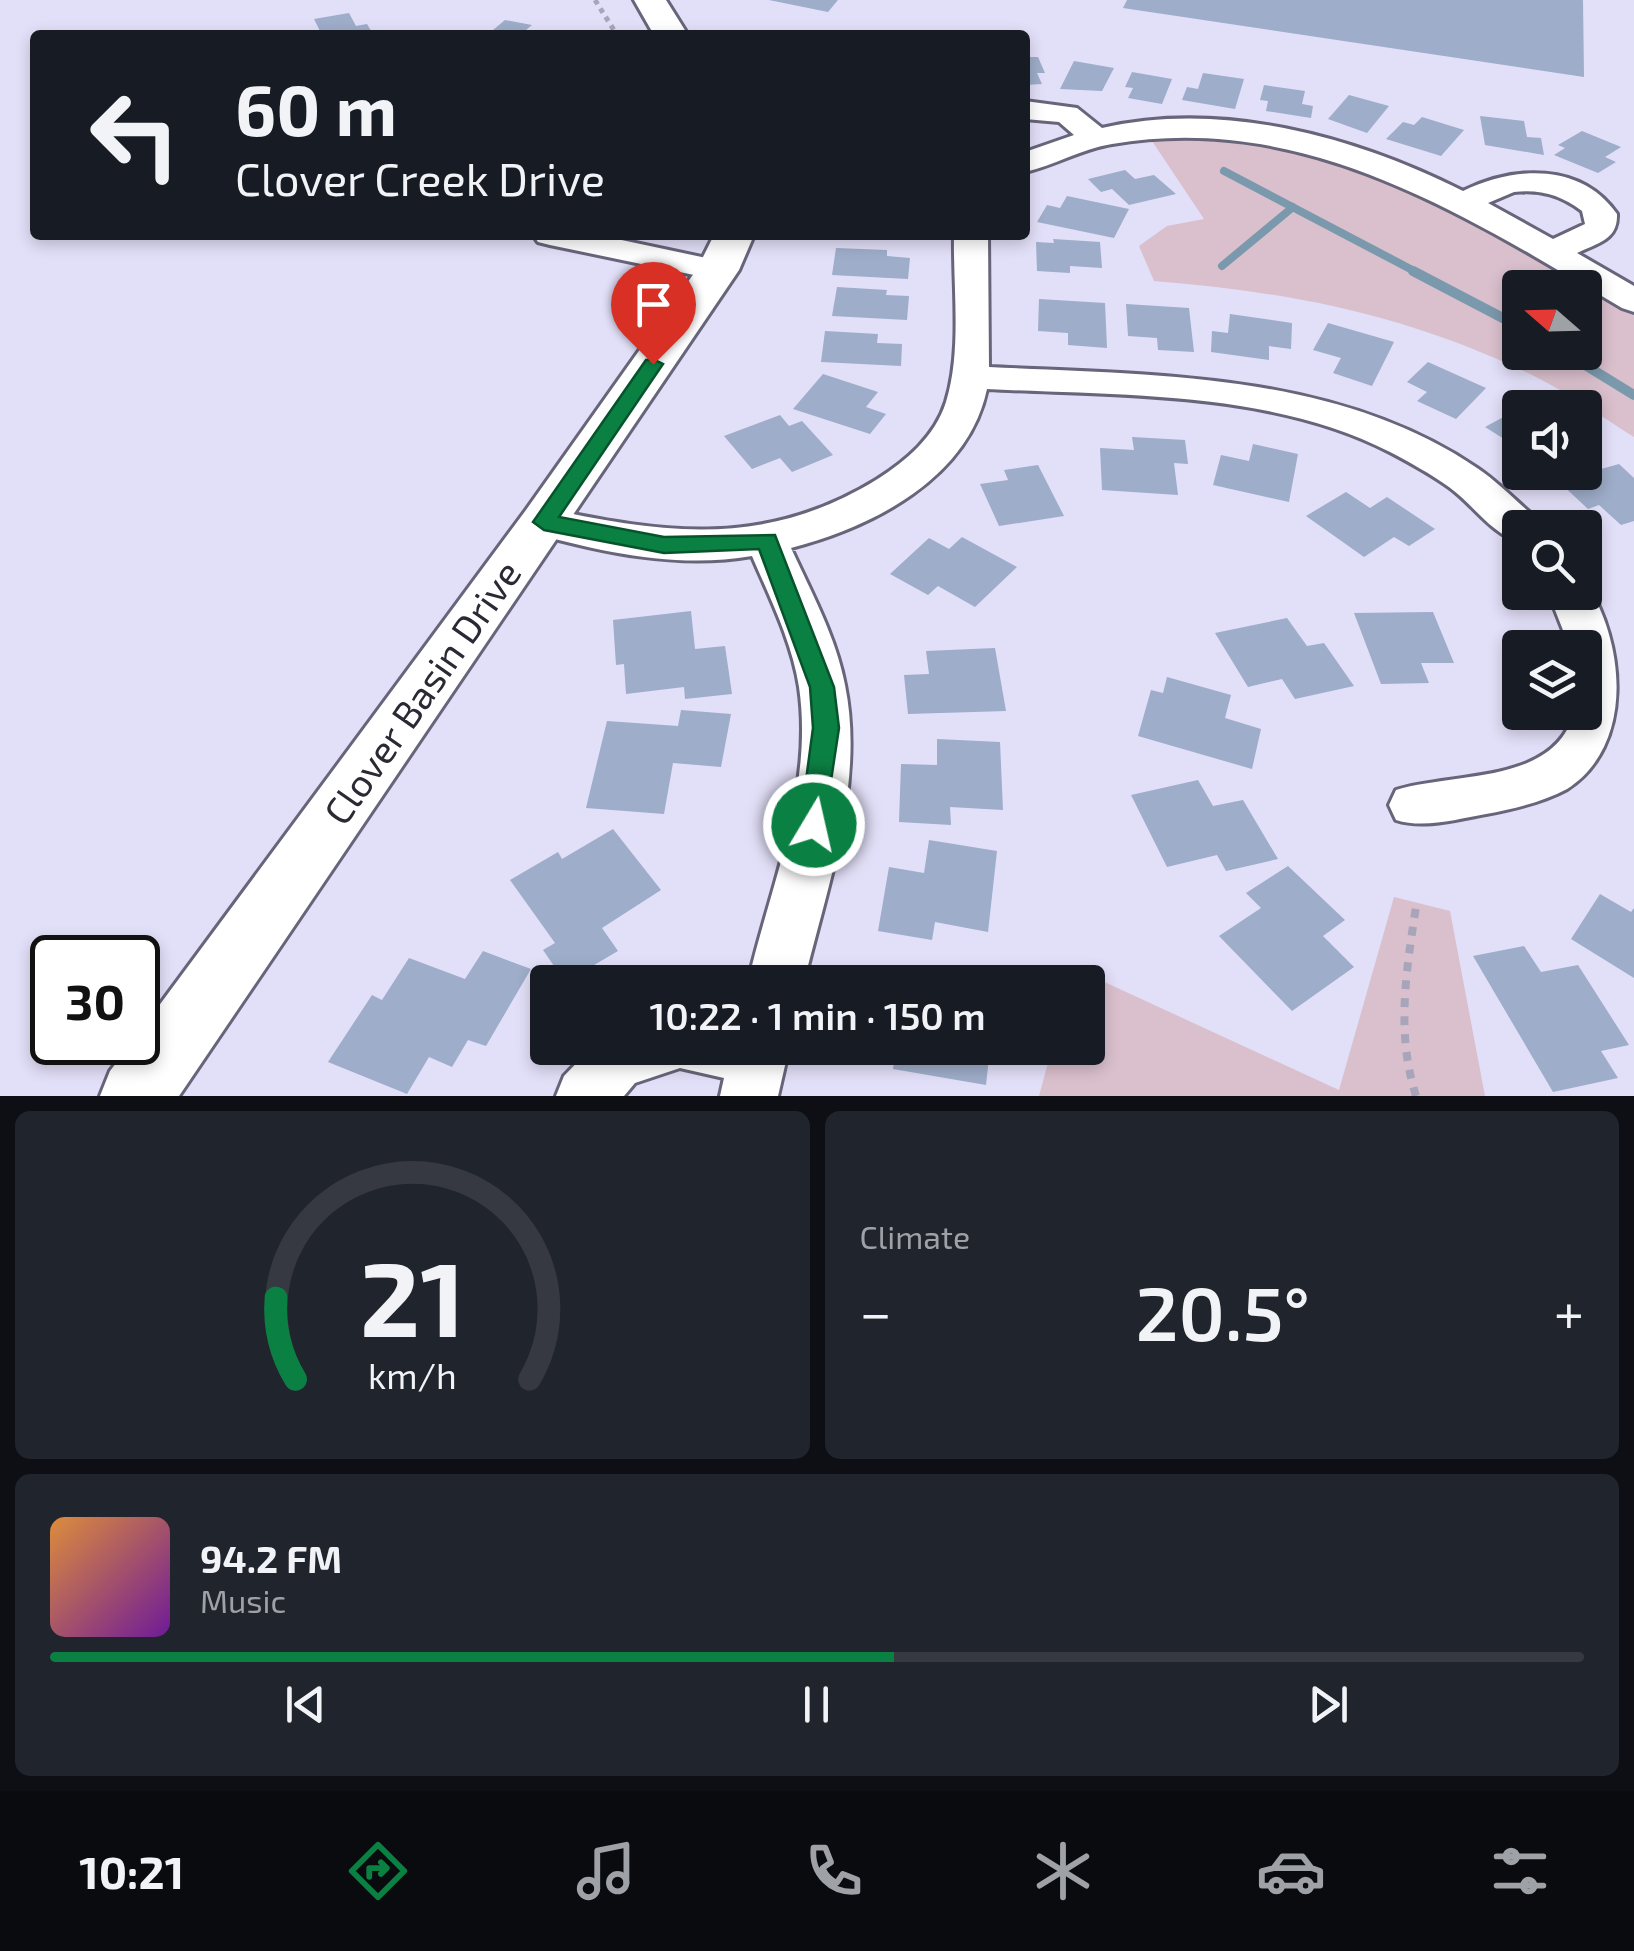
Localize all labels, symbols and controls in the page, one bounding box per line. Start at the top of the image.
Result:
text: 60 m [235,66,397,150]
icon: left [70,70,200,200]
text: Clover Creek Drive [235,151,605,205]
pin [611,262,696,365]
north arrow [1502,270,1602,370]
map controls [1502,270,1602,730]
icon: arrive [626,277,681,332]
button: sound [1502,390,1602,490]
button: search [1502,510,1602,610]
street label: Clover Basin Drive [313,551,530,833]
button: layers [1502,630,1602,730]
position arrow [762,773,866,877]
speed limit sign: 30 [30,935,160,1065]
text: 10:22 · 1 min · 150 m [649,992,986,1038]
text: Climate [860,1217,970,1255]
text: 21 [360,1233,465,1358]
text: 20.5° [1135,1266,1310,1356]
text: − [860,1278,892,1344]
text: + [1554,1278,1584,1344]
text: km/h [368,1353,457,1396]
text: 94.2 FM [200,1535,342,1581]
text: Music [200,1581,286,1619]
icon: previous [278,1677,333,1732]
icon: pause [789,1677,844,1732]
icon: next [1301,1677,1356,1732]
icon: directions [343,1836,413,1906]
icon: music [571,1836,641,1906]
icon: phone [799,1836,869,1906]
icon: climate [1028,1836,1098,1906]
icon: car [1256,1836,1326,1906]
icon: filters [1485,1836,1555,1906]
text: 10:21 [79,1844,184,1898]

